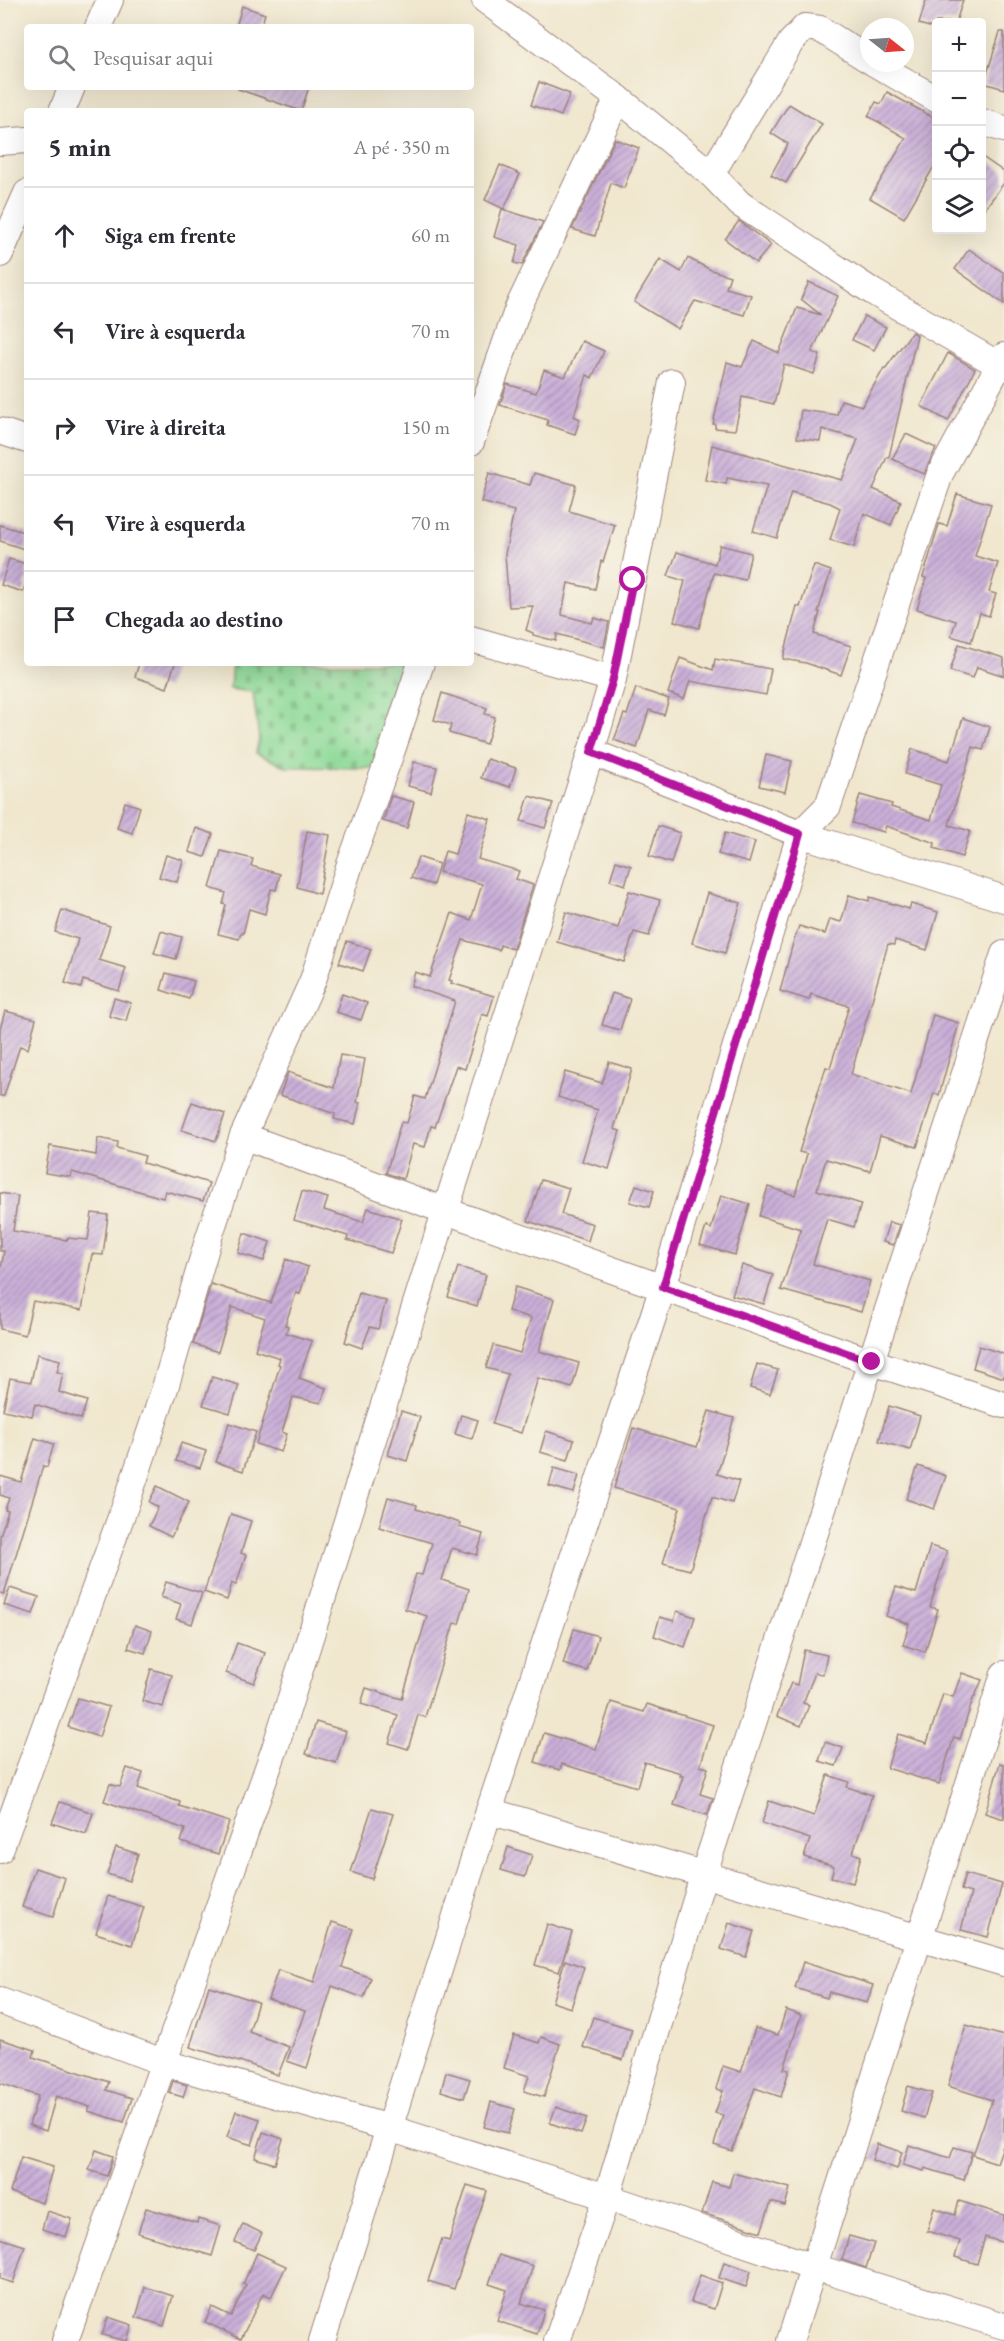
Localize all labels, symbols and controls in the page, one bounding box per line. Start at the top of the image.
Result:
north arrow [860,18,914,72]
map controls [932,18,986,234]
button: + [932,18,986,72]
search box [24,24,474,90]
icon: search [45,41,78,74]
text: Pesquisar aqui [93,43,213,72]
button: − [932,72,986,126]
button: locate [932,126,986,180]
text: 5 min [48,130,111,164]
text: A pé · 350 m [354,134,450,160]
button: layers [932,180,986,234]
icon: ahead [48,219,81,252]
text: Siga em frente [105,221,236,250]
text: 60 m [411,222,450,248]
icon: left [48,315,81,348]
text: Vire à esquerda [105,317,245,346]
text: 70 m [411,318,450,344]
icon: right [48,411,81,444]
text: Vire à direita [105,413,226,442]
text: 150 m [402,414,450,440]
icon: left [48,507,81,540]
text: Vire à esquerda [105,509,245,538]
text: 70 m [411,510,450,536]
route start [619,566,645,592]
icon: arrive [48,603,81,636]
text: Chegada ao destino [105,605,283,634]
route end [858,1348,884,1374]

